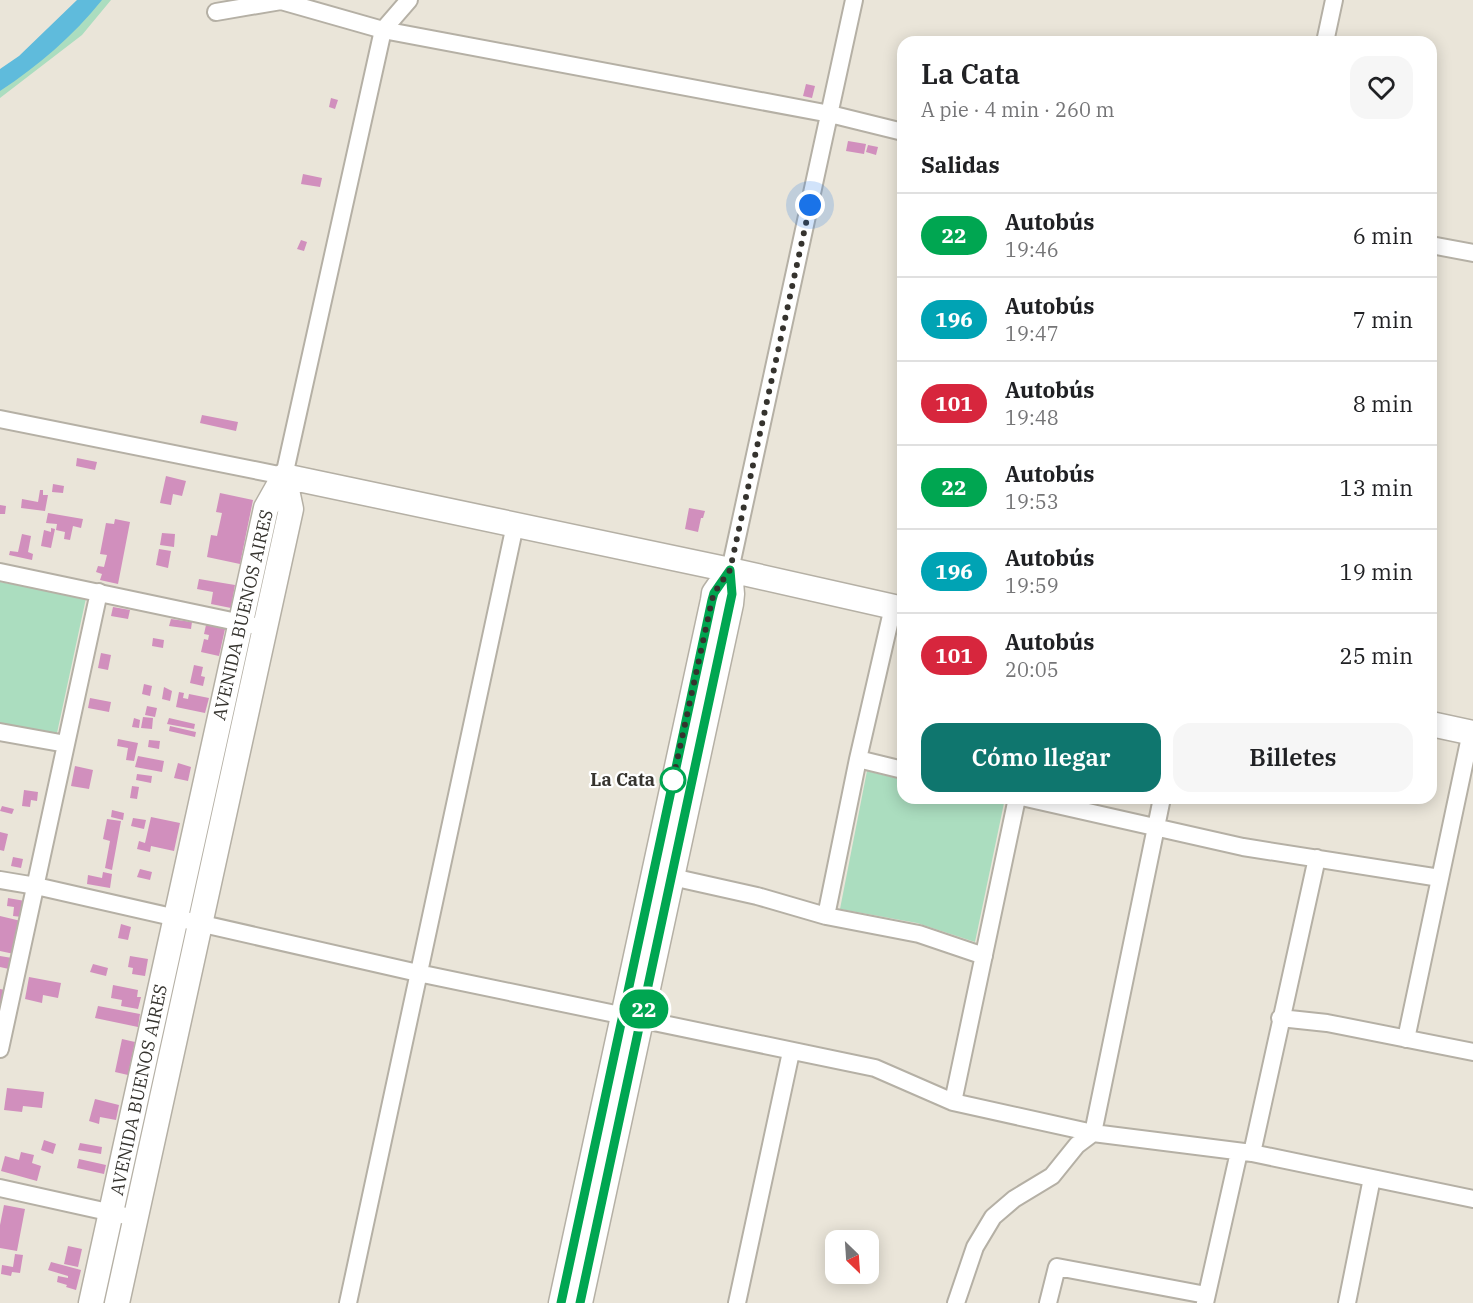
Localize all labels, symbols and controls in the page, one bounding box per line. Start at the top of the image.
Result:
text: La Cata [921,55,1020,92]
button: heart [1350,56,1413,119]
text: A pie · 4 min · 260 m [921,96,1115,123]
text: Salidas [921,150,1000,179]
your location [795,190,825,220]
text: Autobús [1005,207,1094,236]
text: 22 [941,221,967,249]
text: 6 min [1353,221,1413,250]
text: 19:46 [1005,236,1059,263]
text: Autobús [1005,291,1094,320]
text: 196 [935,305,973,333]
text: 7 min [1353,305,1413,334]
text: 19:47 [1005,320,1059,347]
text: Autobús [1005,375,1094,404]
text: 101 [935,389,973,417]
text: 8 min [1353,389,1413,418]
text: 19:48 [1005,404,1059,431]
text: Autobús [1005,459,1094,488]
text: 22 [941,473,967,501]
text: 13 min [1340,473,1413,502]
text: 19:53 [1005,488,1059,515]
street label: AVENIDA BUENOS AIRES [207,507,278,722]
text: Autobús [1005,543,1094,572]
text: 196 [935,557,973,585]
text: 19 min [1340,557,1413,586]
text: 19:59 [1005,572,1059,599]
text: Autobús [1005,627,1094,656]
text: 101 [935,641,973,669]
text: 25 min [1340,641,1413,670]
text: 20:05 [1005,656,1059,683]
button: Cómo llegar [921,723,1161,792]
button: Billetes [1173,723,1413,792]
marker: La Cata [660,767,686,793]
place label: La Cata [590,768,655,791]
street label: AVENIDA BUENOS AIRES [105,982,172,1198]
line badge: 22 [617,990,671,1028]
text: 22 [631,995,657,1023]
north arrow [825,1230,879,1284]
map controls [825,1230,879,1284]

